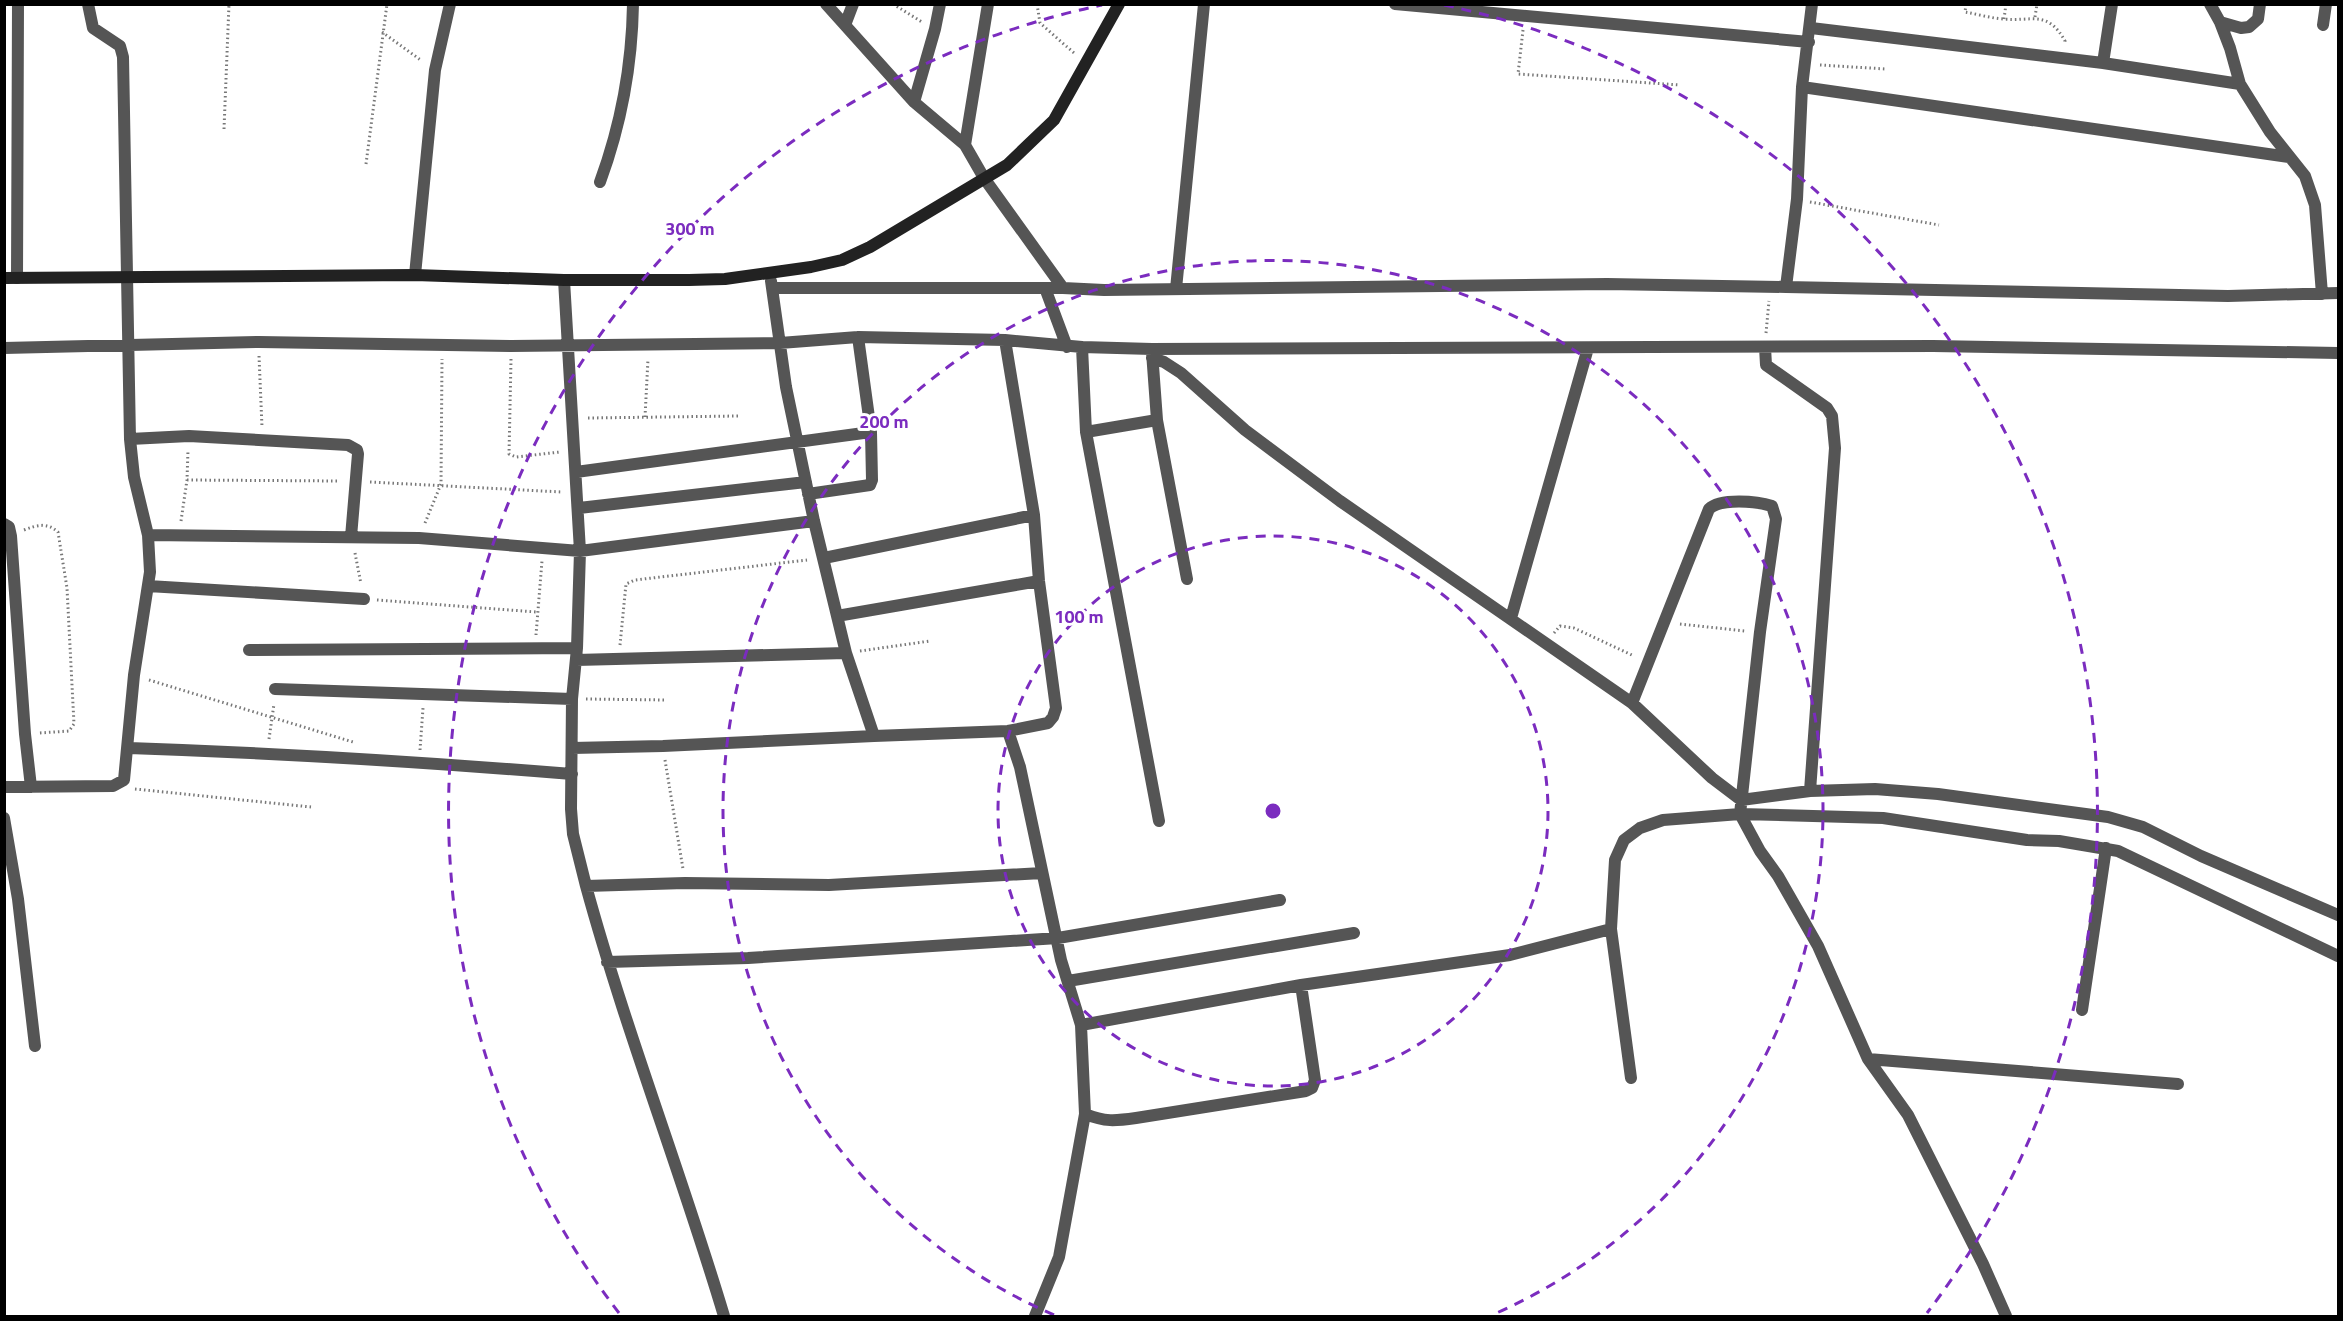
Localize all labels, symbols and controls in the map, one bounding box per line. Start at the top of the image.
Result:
text: 300 m [665,215,715,242]
text: 200 m [859,408,909,435]
text: 100 m [1054,603,1104,630]
centre of rings [1263,801,1283,821]

